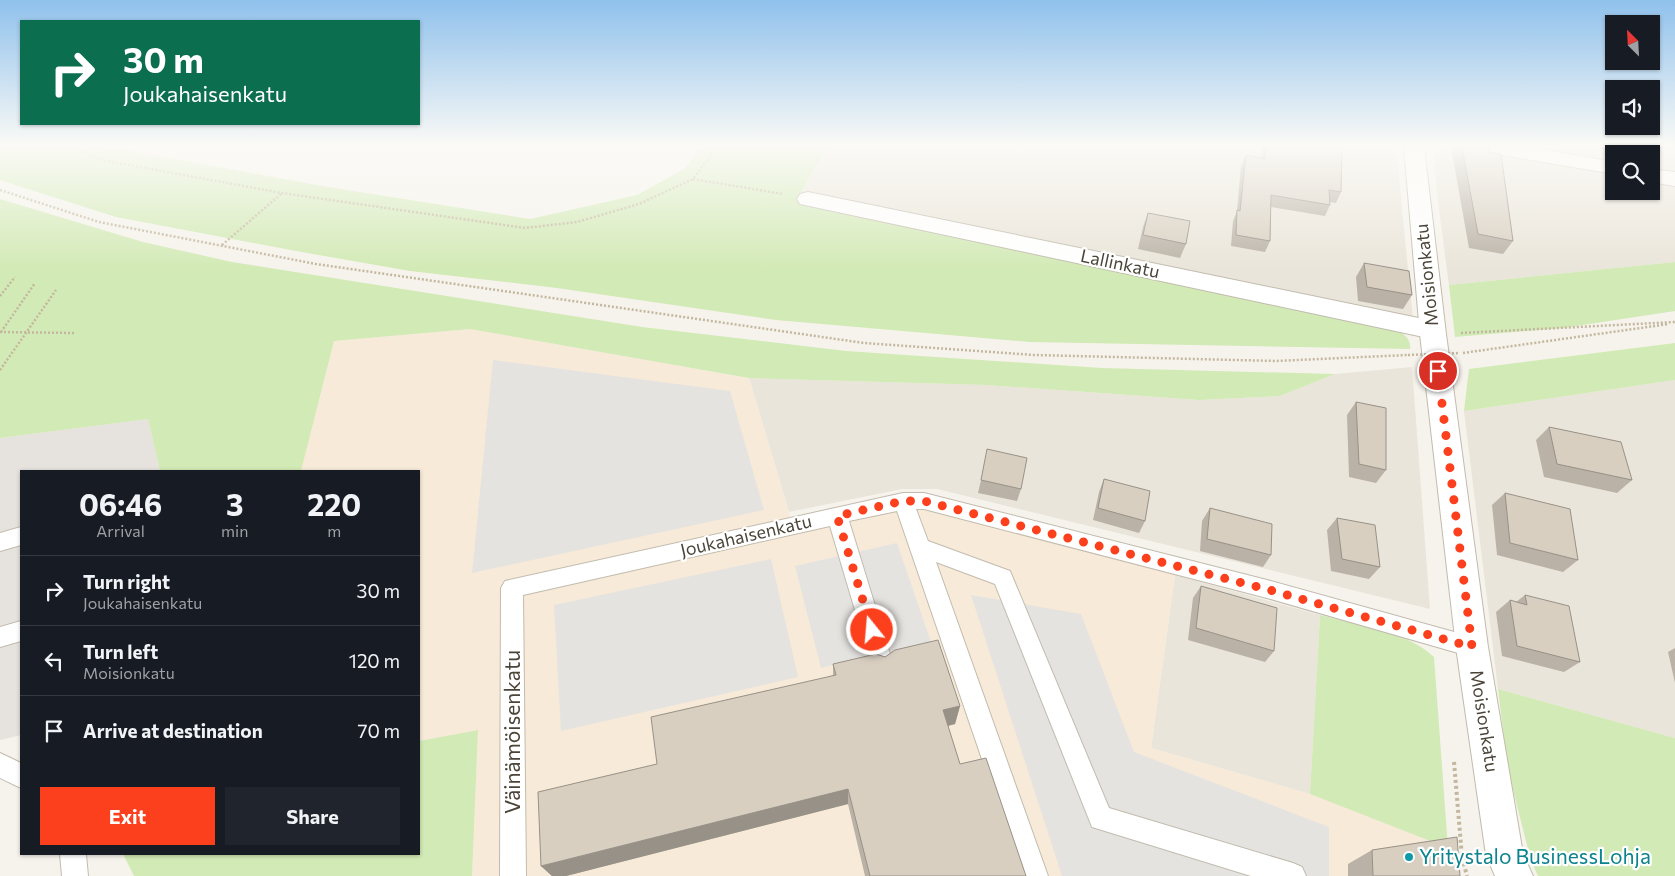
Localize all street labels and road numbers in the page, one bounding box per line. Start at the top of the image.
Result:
street label: Moisionkatu [1410,223,1442,328]
street label: Lallinkatu [1079,244,1162,282]
street label: Joukahaisenkatu [678,509,814,561]
street label: Väinämöisenkatu [499,650,524,814]
street label: Moisionkatu [1466,668,1504,773]

